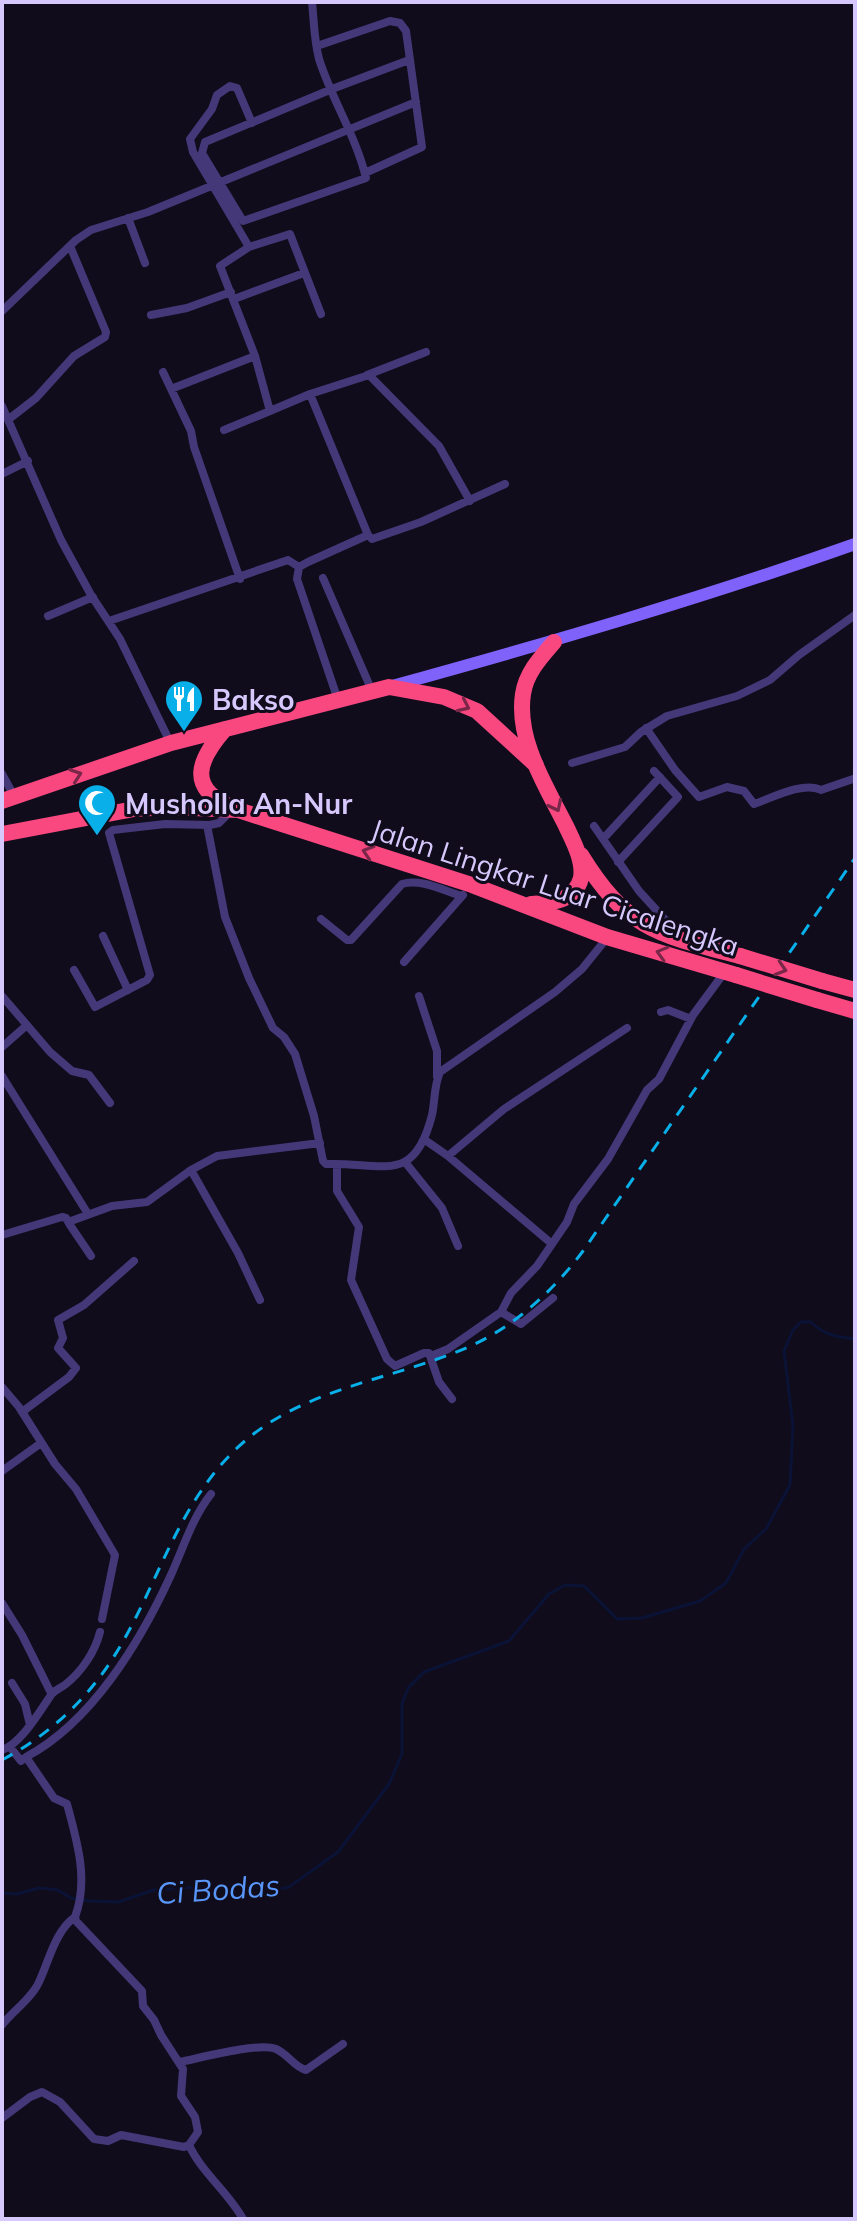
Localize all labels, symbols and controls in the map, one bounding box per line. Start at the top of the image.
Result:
restaurant icon: Bakso [163,678,205,733]
place label: Bakso [212,682,295,717]
one-way arrow [456,696,471,712]
one-way arrow [68,769,82,785]
mosque icon: Musholla An-Nur [76,782,118,837]
place label: Musholla An-Nur [125,786,352,821]
one-way arrow [546,798,562,812]
street label: Jalan Lingkar Luar Cicalengka [367,811,743,963]
one-way arrow [362,845,375,861]
one-way arrow [655,946,669,962]
one-way arrow [773,959,787,975]
water label: Ci Bodas [155,1866,281,1912]

